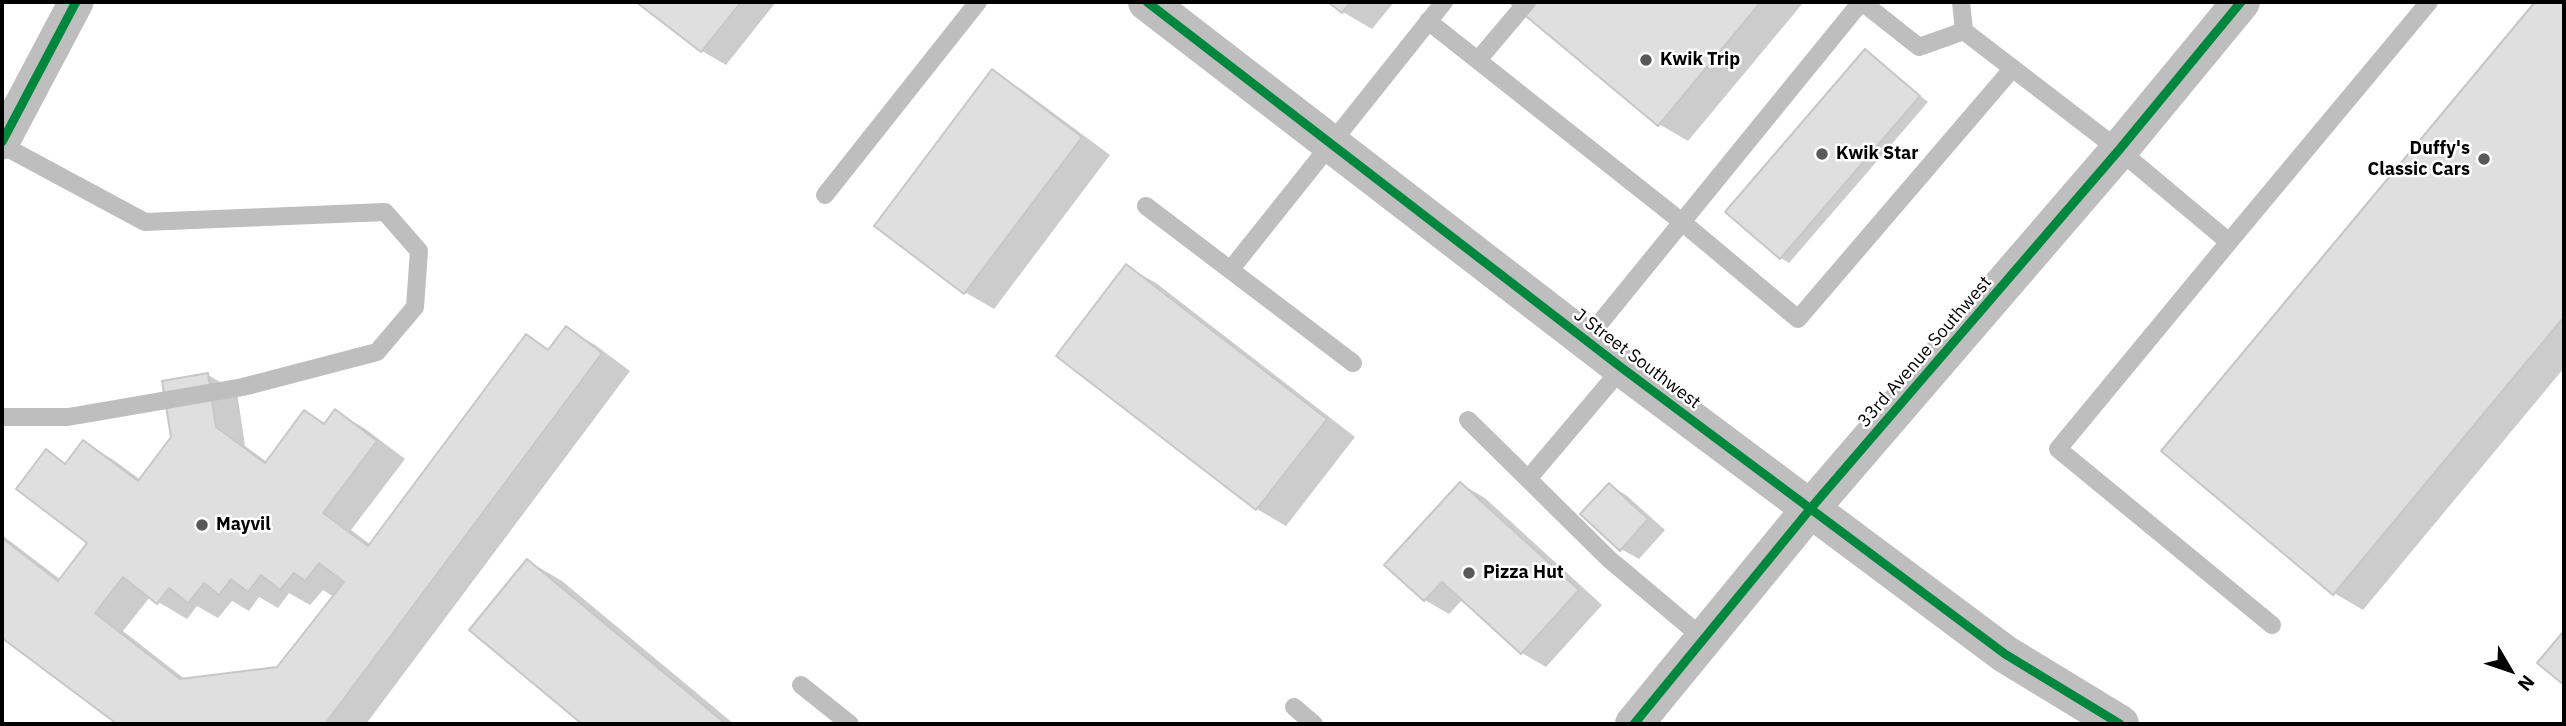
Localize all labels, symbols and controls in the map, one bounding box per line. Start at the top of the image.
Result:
place label: Kwik Trip [1660,49,1740,71]
marker: Kwik Trip [1638,52,1654,68]
place label: Duffy's Classic Cars [2368,138,2470,180]
place label: Kwik Star [1836,143,1919,165]
marker: Kwik Star [1814,146,1830,162]
marker: Duffy's Classic Cars [2476,151,2492,167]
street label: 33rd Avenue Southwest [1854,272,1996,432]
street label: J Street Southwest [1569,304,1705,414]
place label: Mayvil [216,514,271,536]
marker: Mayvil [194,517,210,533]
place label: Pizza Hut [1483,562,1564,584]
marker: Pizza Hut [1461,565,1477,581]
north arrow [2475,635,2545,705]
text: N [2513,670,2540,696]

